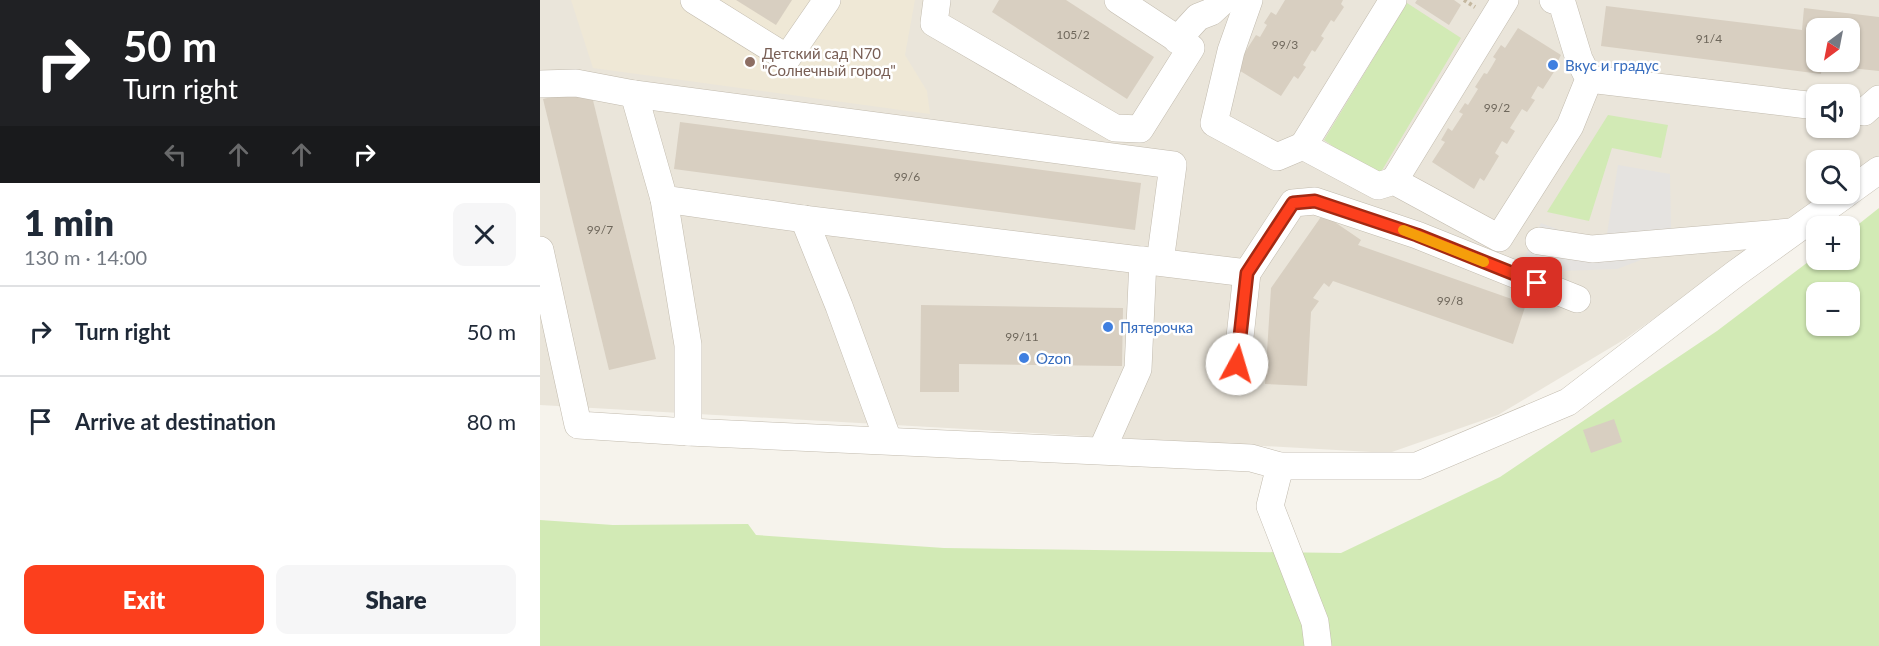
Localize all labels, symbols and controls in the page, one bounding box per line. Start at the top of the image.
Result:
north arrow [1806,18,1860,72]
map controls [1806,18,1860,336]
text: 50 m [123,21,217,71]
icon: right [24,24,102,102]
house number: 105/2 [1056,27,1090,42]
house number: 91/4 [1696,31,1722,46]
house number: 99/3 [1272,37,1298,52]
place label: Детский сад N70 "Солнечный город" [762,44,896,79]
marker: Детский сад N70 "Солнечный город" [743,55,757,69]
place label: Вкус и градус [1565,56,1659,74]
marker: Вкус и градус [1546,58,1560,72]
text: Turn right [123,72,238,105]
button: sound [1806,84,1860,138]
house number: 99/2 [1484,100,1510,115]
icon: left [159,138,192,171]
icon: ahead [222,138,255,171]
icon: ahead [285,138,318,171]
icon: right [348,138,381,171]
button: search [1806,150,1860,204]
house number: 99/6 [894,169,920,184]
text: 1 min [24,200,114,244]
button: close [453,203,516,266]
button: + [1806,216,1860,270]
house number: 99/7 [587,222,613,237]
text: 130 m · 14:00 [24,245,147,269]
pin [1511,257,1562,308]
icon: arrive [1520,266,1553,299]
button: − [1806,282,1860,336]
house number: 99/8 [1437,293,1463,308]
icon: right [24,315,57,348]
text: Turn right [75,318,170,345]
text: 50 m [467,318,516,345]
place label: Пятерочка [1120,318,1193,336]
marker: Пятерочка [1101,320,1115,334]
house number: 99/11 [1005,329,1039,344]
position arrow [1205,332,1269,396]
place label: Ozon [1036,349,1071,367]
marker: Ozon [1017,351,1031,365]
icon: arrive [24,405,57,438]
text: Arrive at destination [75,408,276,435]
text: 80 m [467,408,516,435]
button: Exit [24,565,264,634]
button: Share [276,565,516,634]

